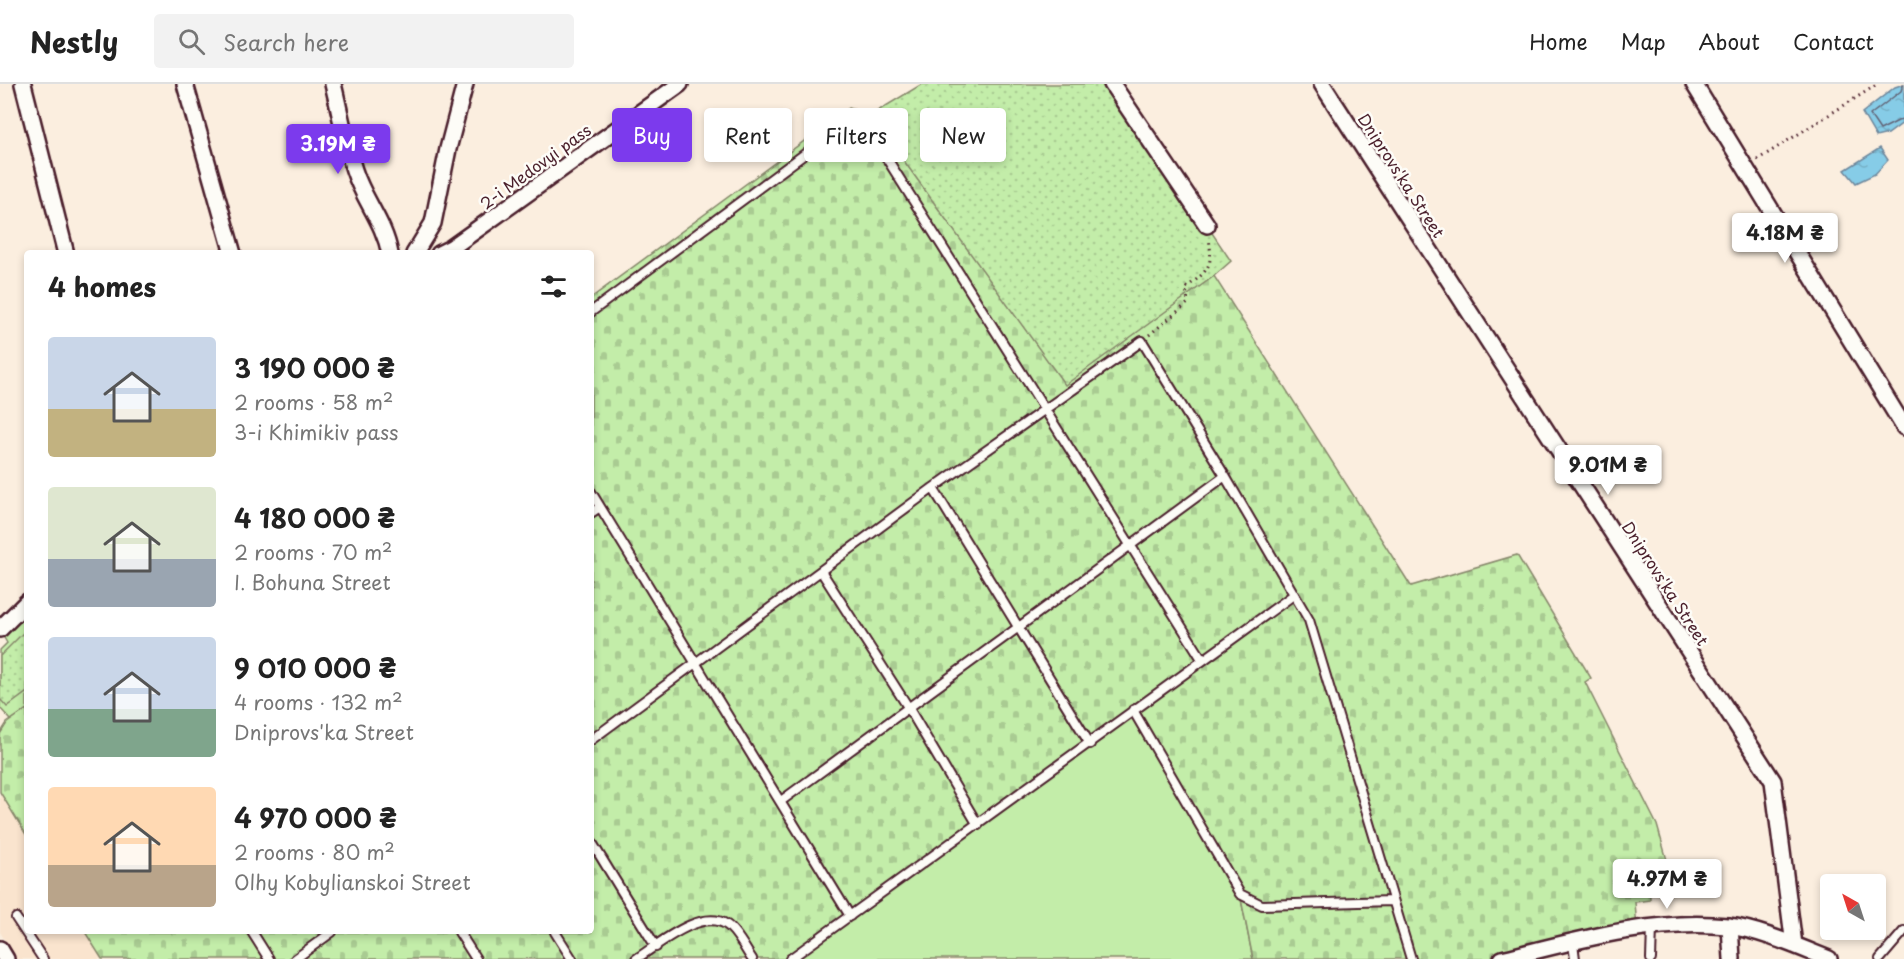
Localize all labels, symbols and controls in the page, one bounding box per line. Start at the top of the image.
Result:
search box [154,14,574,68]
text: Nestly [30,20,118,63]
icon: search [175,25,208,58]
text: Search here [223,25,349,58]
text: Home [1529,25,1588,57]
text: Map [1621,25,1666,57]
text: About [1699,25,1760,57]
text: Contact [1793,25,1874,57]
chip: Buy [612,108,692,162]
chip: Rent [704,108,792,162]
chip: Filters [804,108,908,162]
chip: New [920,108,1006,162]
street label: Dniprovs'ka Street [1353,108,1452,242]
street label: 2-i Medovyi pass [475,118,595,214]
pin: 3.19M ₴ [283,124,393,175]
text: 3.19M ₴ [300,128,376,158]
pin: 4.18M ₴ [1730,213,1840,264]
text: 4.18M ₴ [1746,217,1824,247]
text: 4 homes [48,267,156,306]
icon: filters [537,270,570,303]
text: 3 190 000 ₴ [234,348,395,387]
icon: home [96,361,168,433]
text: 2 rooms · 58 m² [234,387,393,417]
text: 3-i Khimikiv pass [234,417,399,447]
pin: 9.01M ₴ [1553,445,1663,496]
text: 9.01M ₴ [1569,449,1647,479]
text: 4 180 000 ₴ [234,498,395,537]
icon: home [96,511,168,583]
street label: Dniprovs'ka Street [1617,516,1716,650]
text: 2 rooms · 70 m² [234,537,392,567]
text: I. Bohuna Street [234,567,391,597]
text: 9 010 000 ₴ [234,648,396,687]
icon: home [96,661,168,733]
text: 4 rooms · 132 m² [234,687,403,717]
text: Dniprovs'ka Street [234,717,414,747]
text: 4 970 000 ₴ [234,798,397,837]
icon: home [96,811,168,883]
text: 2 rooms · 80 m² [234,837,395,867]
pin: 4.97M ₴ [1612,859,1722,910]
text: 4.97M ₴ [1627,863,1707,893]
text: Olhy Kobylianskoi Street [234,867,471,897]
north arrow [1820,874,1886,940]
map controls [1820,874,1886,940]

